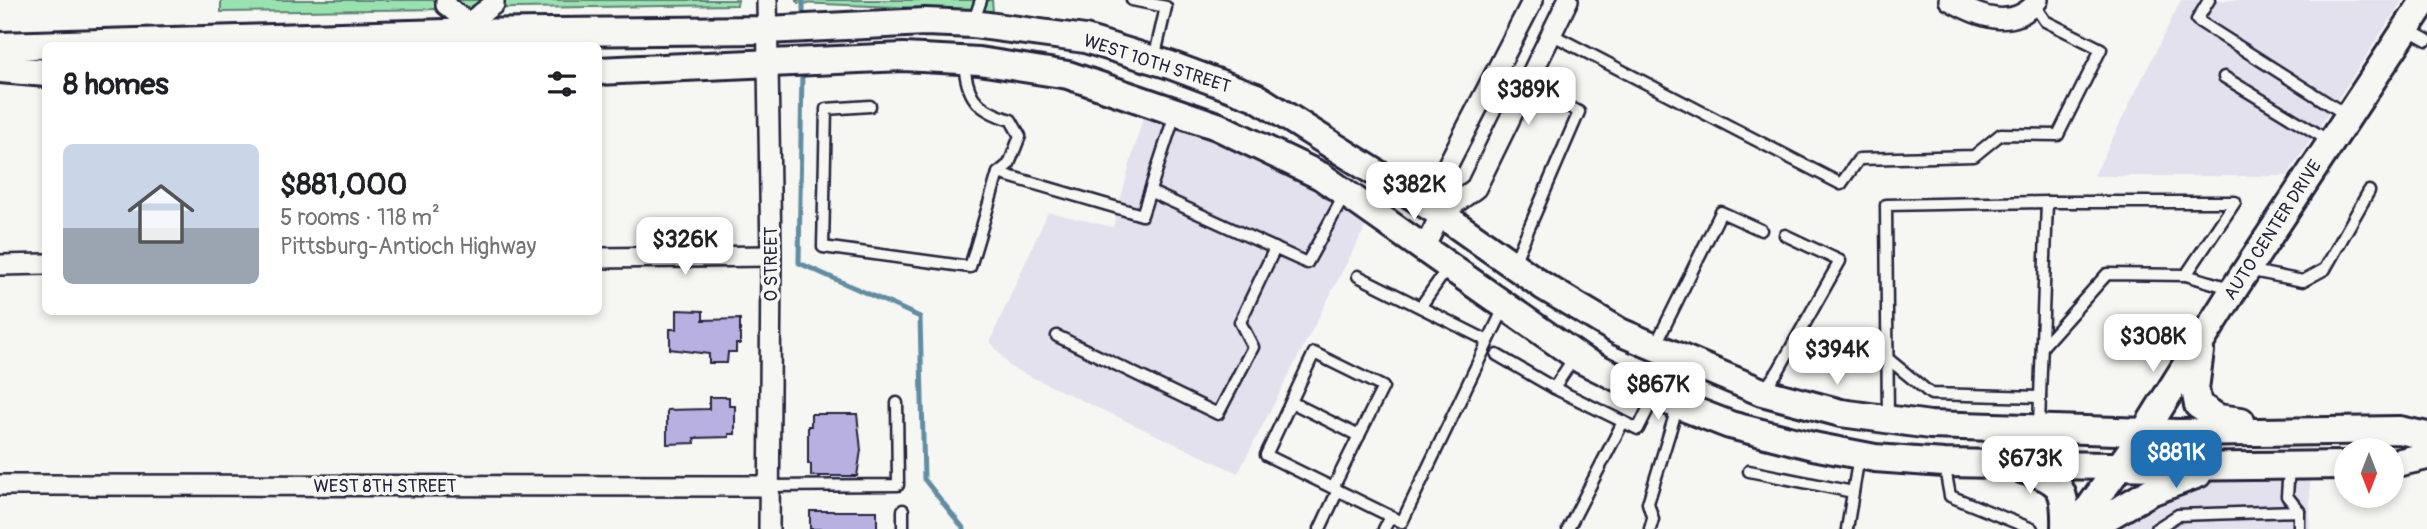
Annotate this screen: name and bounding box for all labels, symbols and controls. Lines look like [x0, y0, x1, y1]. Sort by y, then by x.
street label: WEST 10TH STREET [1081, 29, 1233, 99]
icon: filters [543, 65, 581, 103]
text: 8 homes [63, 66, 169, 103]
pin: $389K [1479, 68, 1577, 127]
text: $389K [1497, 75, 1559, 104]
street label: AUTO CENTER DRIVE [2219, 156, 2327, 304]
pin: $382K [1365, 162, 1463, 222]
text: $881,000 [280, 166, 407, 203]
text: $382K [1382, 170, 1446, 199]
icon: home [119, 172, 203, 256]
text: 5 rooms · 118 m² [280, 203, 440, 232]
pin: $326K [636, 218, 734, 277]
text: $326K [652, 225, 718, 254]
street label: O STREET [760, 227, 783, 301]
text: Pittsburg-Antioch Highway [280, 232, 536, 261]
pin: $308K [2104, 314, 2202, 374]
text: $308K [2120, 322, 2186, 351]
pin: $394K [1788, 328, 1886, 387]
text: $394K [1805, 335, 1869, 364]
pin: $867K [1609, 362, 1707, 422]
text: $867K [1626, 370, 1690, 399]
pin: $881K [2127, 430, 2225, 490]
pin: $673K [1981, 436, 2079, 496]
text: $881K [2147, 438, 2205, 467]
north arrow [2334, 438, 2404, 508]
map controls [2334, 438, 2404, 508]
text: $673K [1998, 444, 2062, 473]
street label: WEST 8TH STREET [313, 475, 457, 498]

